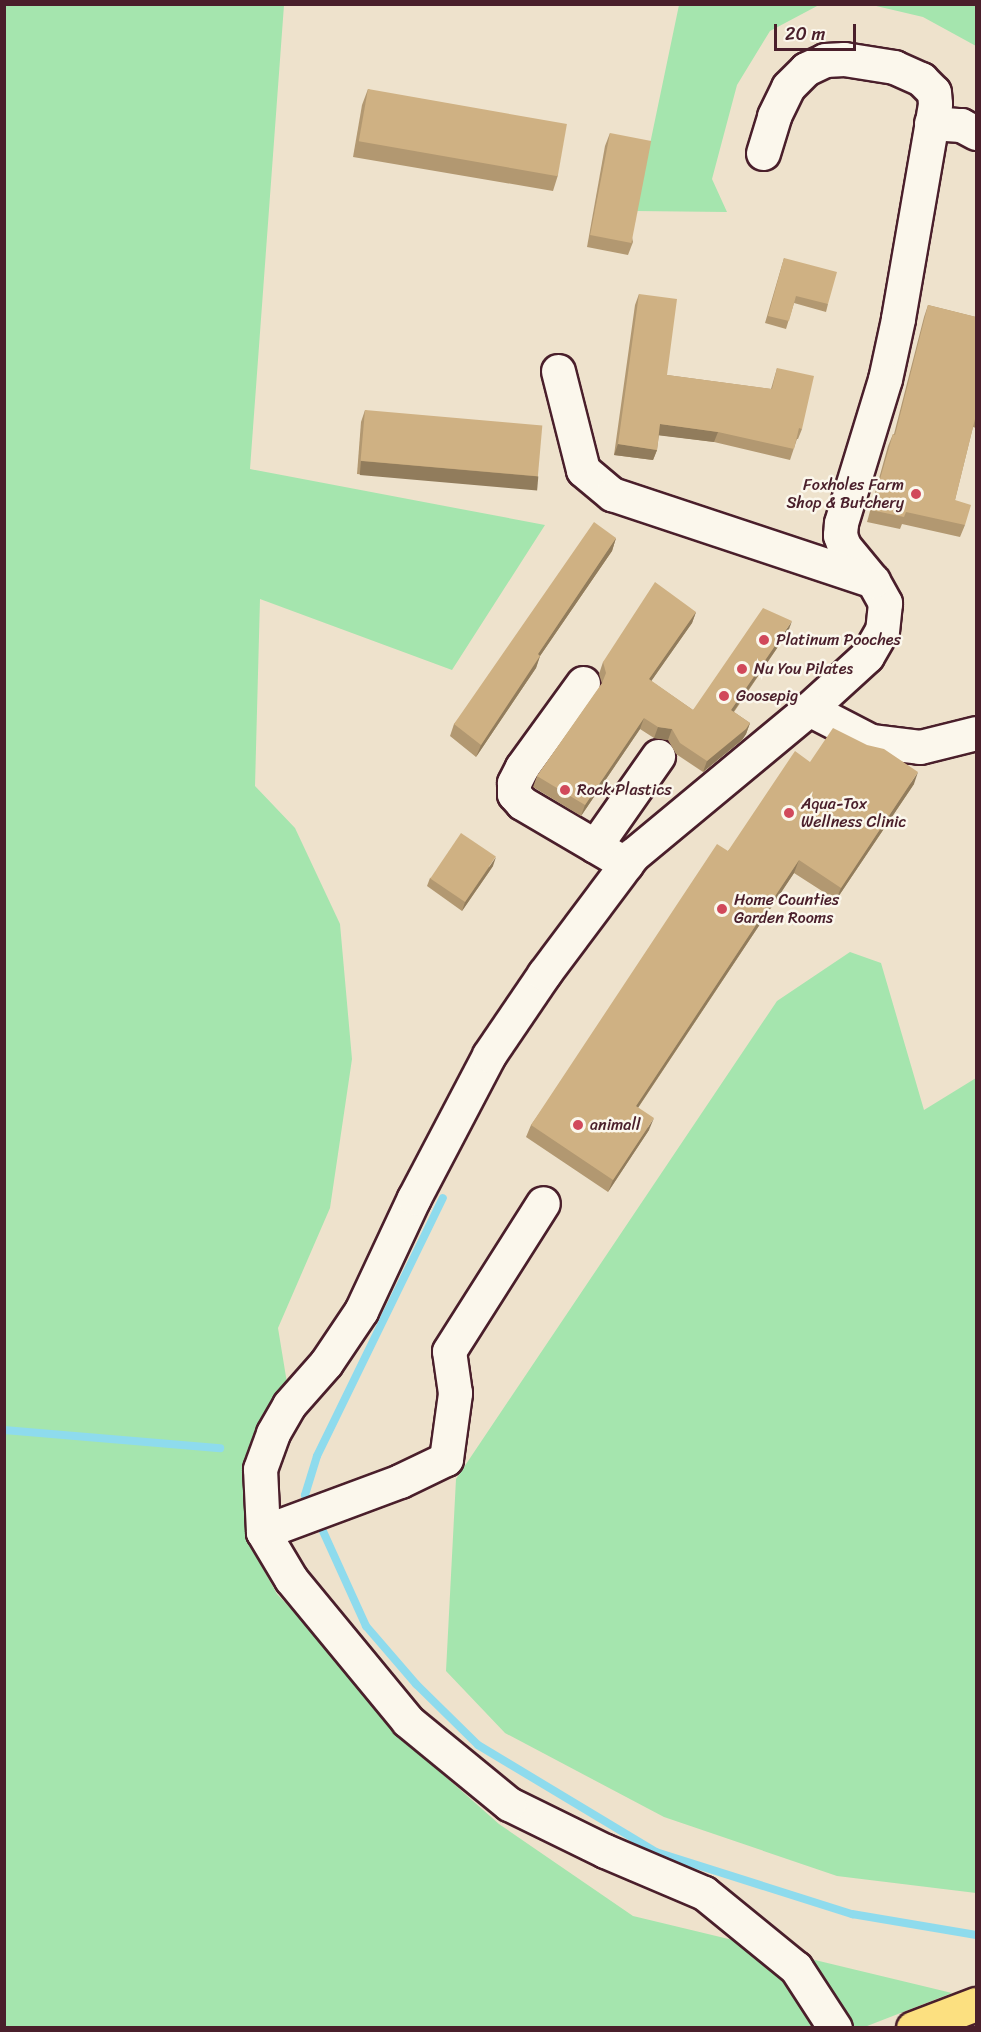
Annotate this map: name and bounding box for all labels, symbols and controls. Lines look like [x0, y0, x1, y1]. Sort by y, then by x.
scale bar [777, 12, 860, 50]
text: 20 m [785, 18, 825, 50]
place label: Foxholes Farm Shop & Butchery [785, 475, 904, 513]
marker: Foxholes Farm Shop & Butchery [909, 487, 923, 501]
place label: Platinum Pooches [776, 630, 900, 650]
marker: Platinum Pooches [757, 633, 771, 647]
place label: Nu You Pilates [754, 659, 854, 679]
marker: Nu You Pilates [735, 662, 749, 676]
place label: Goosepig [736, 686, 798, 706]
marker: Goosepig [717, 689, 731, 703]
place label: Rock Plastics [577, 780, 671, 800]
marker: Rock Plastics [558, 783, 572, 797]
place label: Aqua-Tox Wellness Clinic [801, 794, 906, 832]
marker: Aqua-Tox Wellness Clinic [782, 806, 796, 820]
place label: Home Counties Garden Rooms [734, 890, 840, 928]
marker: Home Counties Garden Rooms [715, 902, 729, 916]
place label: animall [590, 1115, 641, 1135]
marker: animall [571, 1118, 585, 1132]

